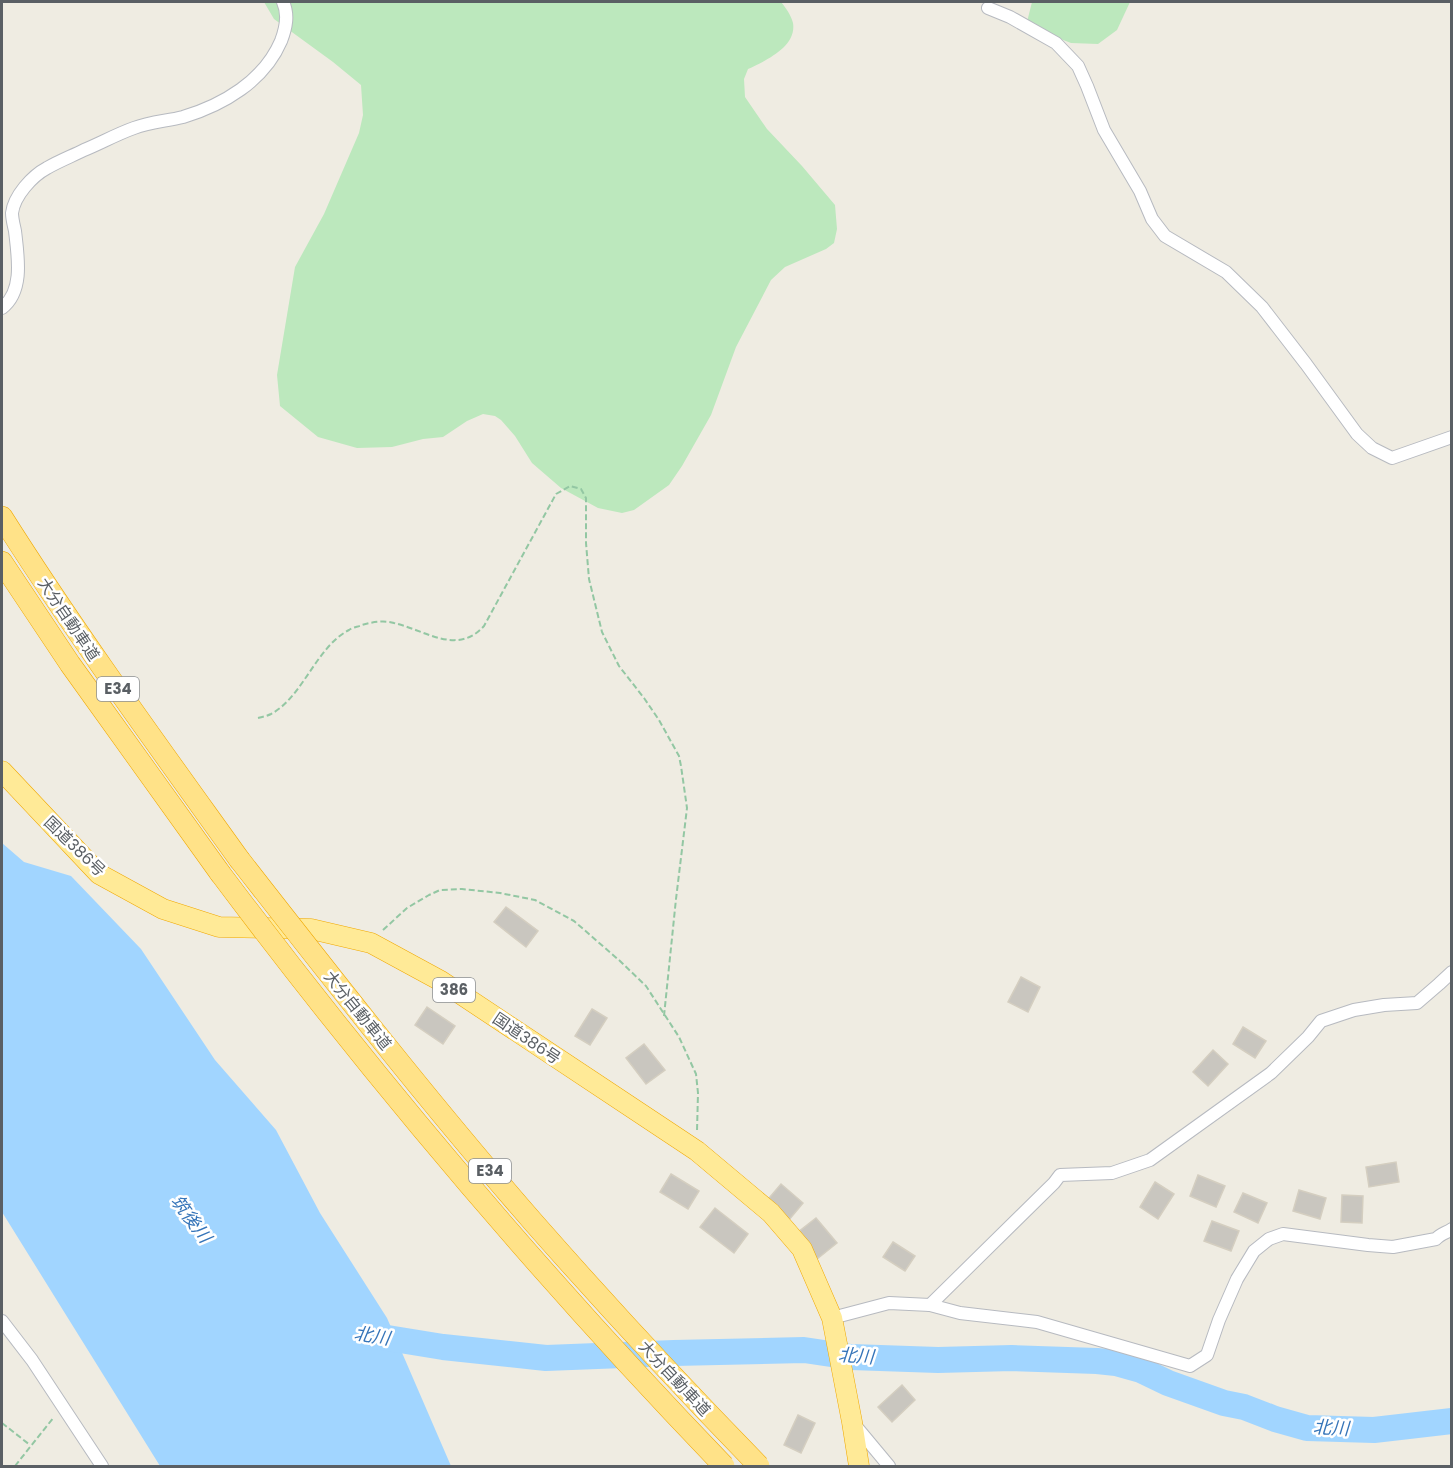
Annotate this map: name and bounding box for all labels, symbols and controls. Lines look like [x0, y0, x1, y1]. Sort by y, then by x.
street label: 大分自動車道 [32, 573, 105, 666]
road number: E34 [97, 677, 139, 701]
street label: 国道386号 [39, 811, 111, 882]
street label: 大分自動車道 [318, 966, 397, 1055]
road number: 386 [433, 978, 475, 1002]
street label: 国道386号 [488, 1007, 565, 1070]
road number: E34 [469, 1159, 511, 1183]
water label: 筑後川 [165, 1190, 219, 1249]
water label: 北川 [352, 1320, 394, 1351]
street label: 大分自動車道 [633, 1335, 716, 1421]
water label: 北川 [837, 1342, 877, 1369]
water label: 北川 [1312, 1414, 1352, 1441]

